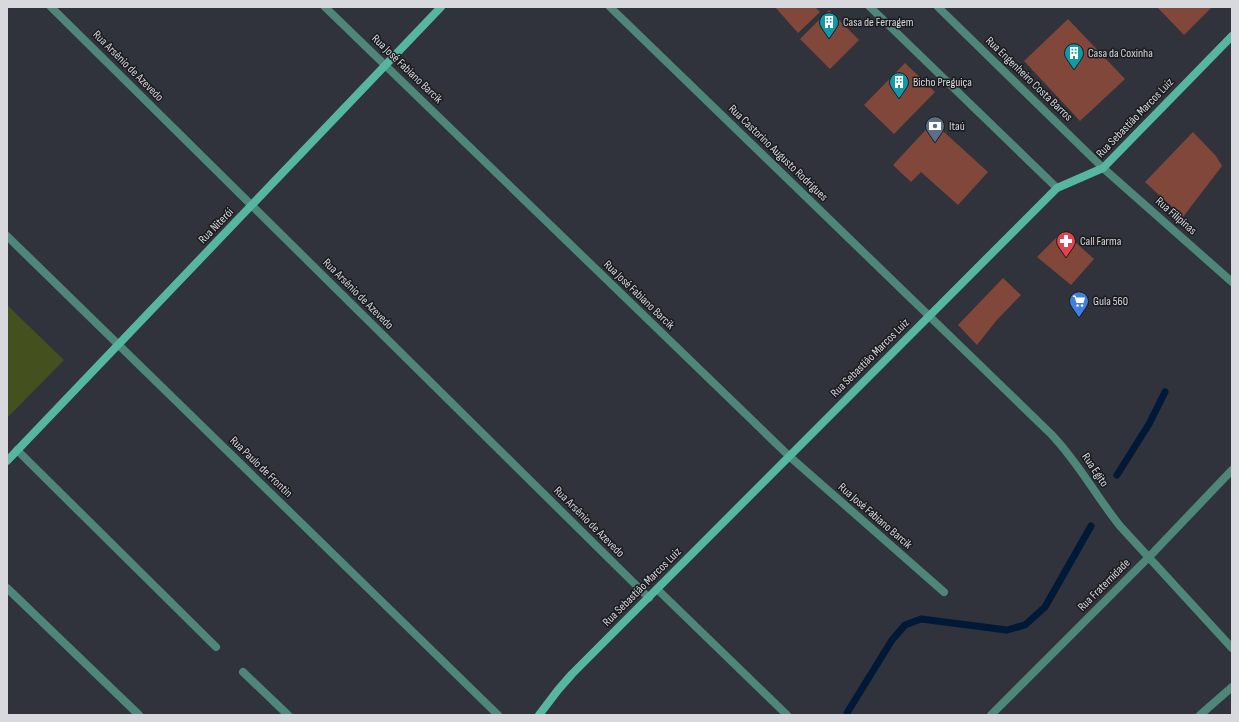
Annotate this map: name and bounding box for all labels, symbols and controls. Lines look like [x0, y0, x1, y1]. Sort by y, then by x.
building icon: Casa de Ferragem [818, 11, 840, 39]
place label: Casa de Ferragem [843, 15, 914, 30]
street label: Rua Arsênio de Azevedo [89, 27, 167, 105]
street label: Rua José Fabiano Barcik [368, 31, 446, 107]
street label: Rua Engenheiro Costa Barros [982, 34, 1076, 124]
building icon: Casa da Coxinha [1063, 42, 1085, 70]
place label: Casa da Coxinha [1088, 46, 1153, 61]
building icon: Bicho Preguiça [888, 71, 910, 99]
street label: Rua Sebastião Marcos Luiz [1093, 74, 1177, 161]
place label: Bicho Preguiça [913, 75, 972, 90]
street label: Rua Castorino Augusto Rodrigues [725, 102, 831, 204]
bank icon: Itaú [924, 115, 946, 143]
place label: Itaú [949, 119, 965, 134]
street label: Rua Filipinas [1152, 194, 1200, 238]
street label: Rua Niterói [195, 205, 237, 247]
pharmacy icon: Call Farma [1055, 230, 1077, 258]
place label: Call Farma [1080, 234, 1122, 249]
street label: Rua Arsênio de Azevedo [319, 255, 397, 333]
street label: Rua José Fabiano Barcik [600, 257, 678, 333]
supermarket icon: Gula 560 [1068, 290, 1090, 318]
place label: Gula 560 [1093, 294, 1128, 309]
street label: Rua Sebastião Marcos Luiz [827, 315, 913, 401]
street label: Rua Paulo de Frontin [226, 433, 296, 501]
street label: Rua Egito [1078, 450, 1112, 490]
street label: Rua José Fabiano Barcik [835, 480, 915, 553]
street label: Rua Arsênio de Azevedo [550, 483, 628, 561]
street label: Rua Sebastião Marcos Luiz [599, 544, 685, 630]
street label: Rua Fraternidade [1075, 555, 1134, 614]

